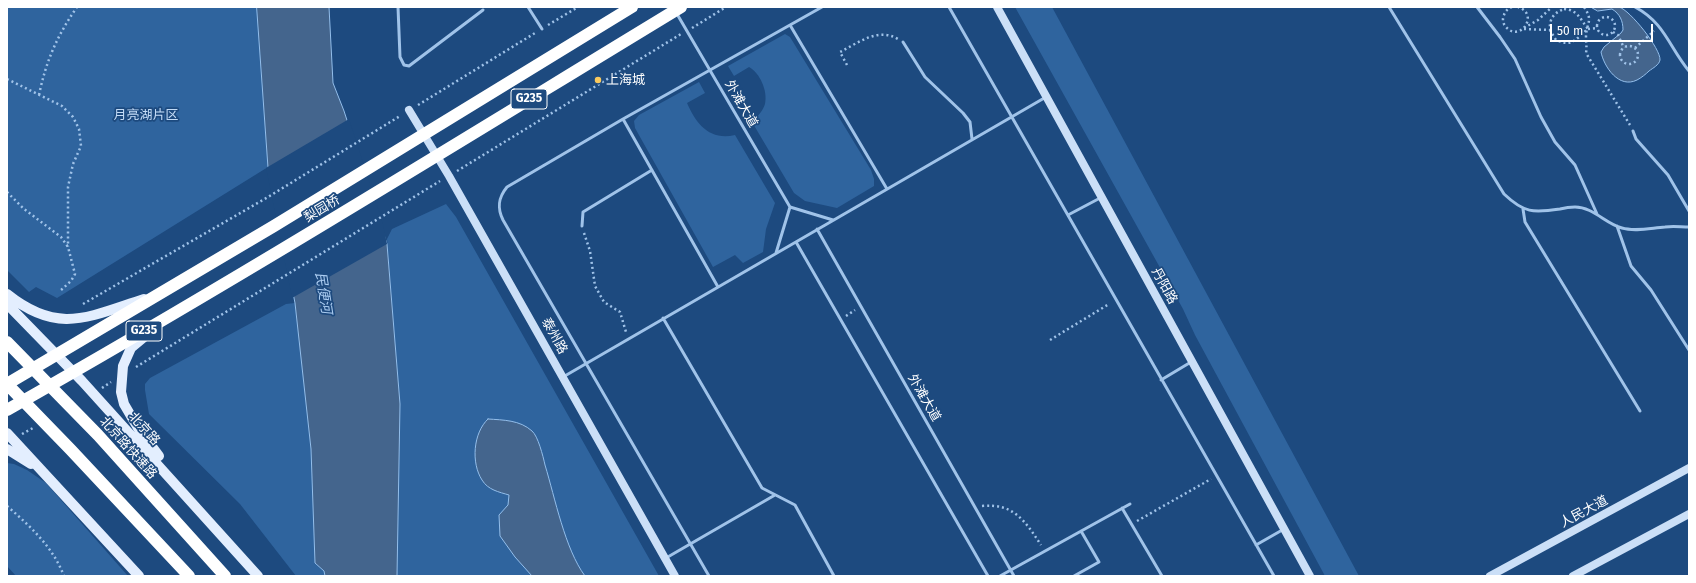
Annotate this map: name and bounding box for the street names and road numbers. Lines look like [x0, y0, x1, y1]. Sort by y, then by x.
street label: 外滩大道 [721, 78, 761, 130]
road number: G235 [511, 89, 547, 109]
street label: 梨园桥 [301, 192, 343, 226]
street label: 丹阳路 [1148, 265, 1180, 307]
street label: 泰州路 [538, 315, 570, 357]
road number: G235 [126, 321, 162, 341]
street label: 外滩大道 [904, 372, 944, 424]
street label: 北京路 [125, 409, 163, 449]
street label: 北京路快速路 [96, 414, 160, 482]
street label: 人民大道 [1557, 493, 1611, 531]

